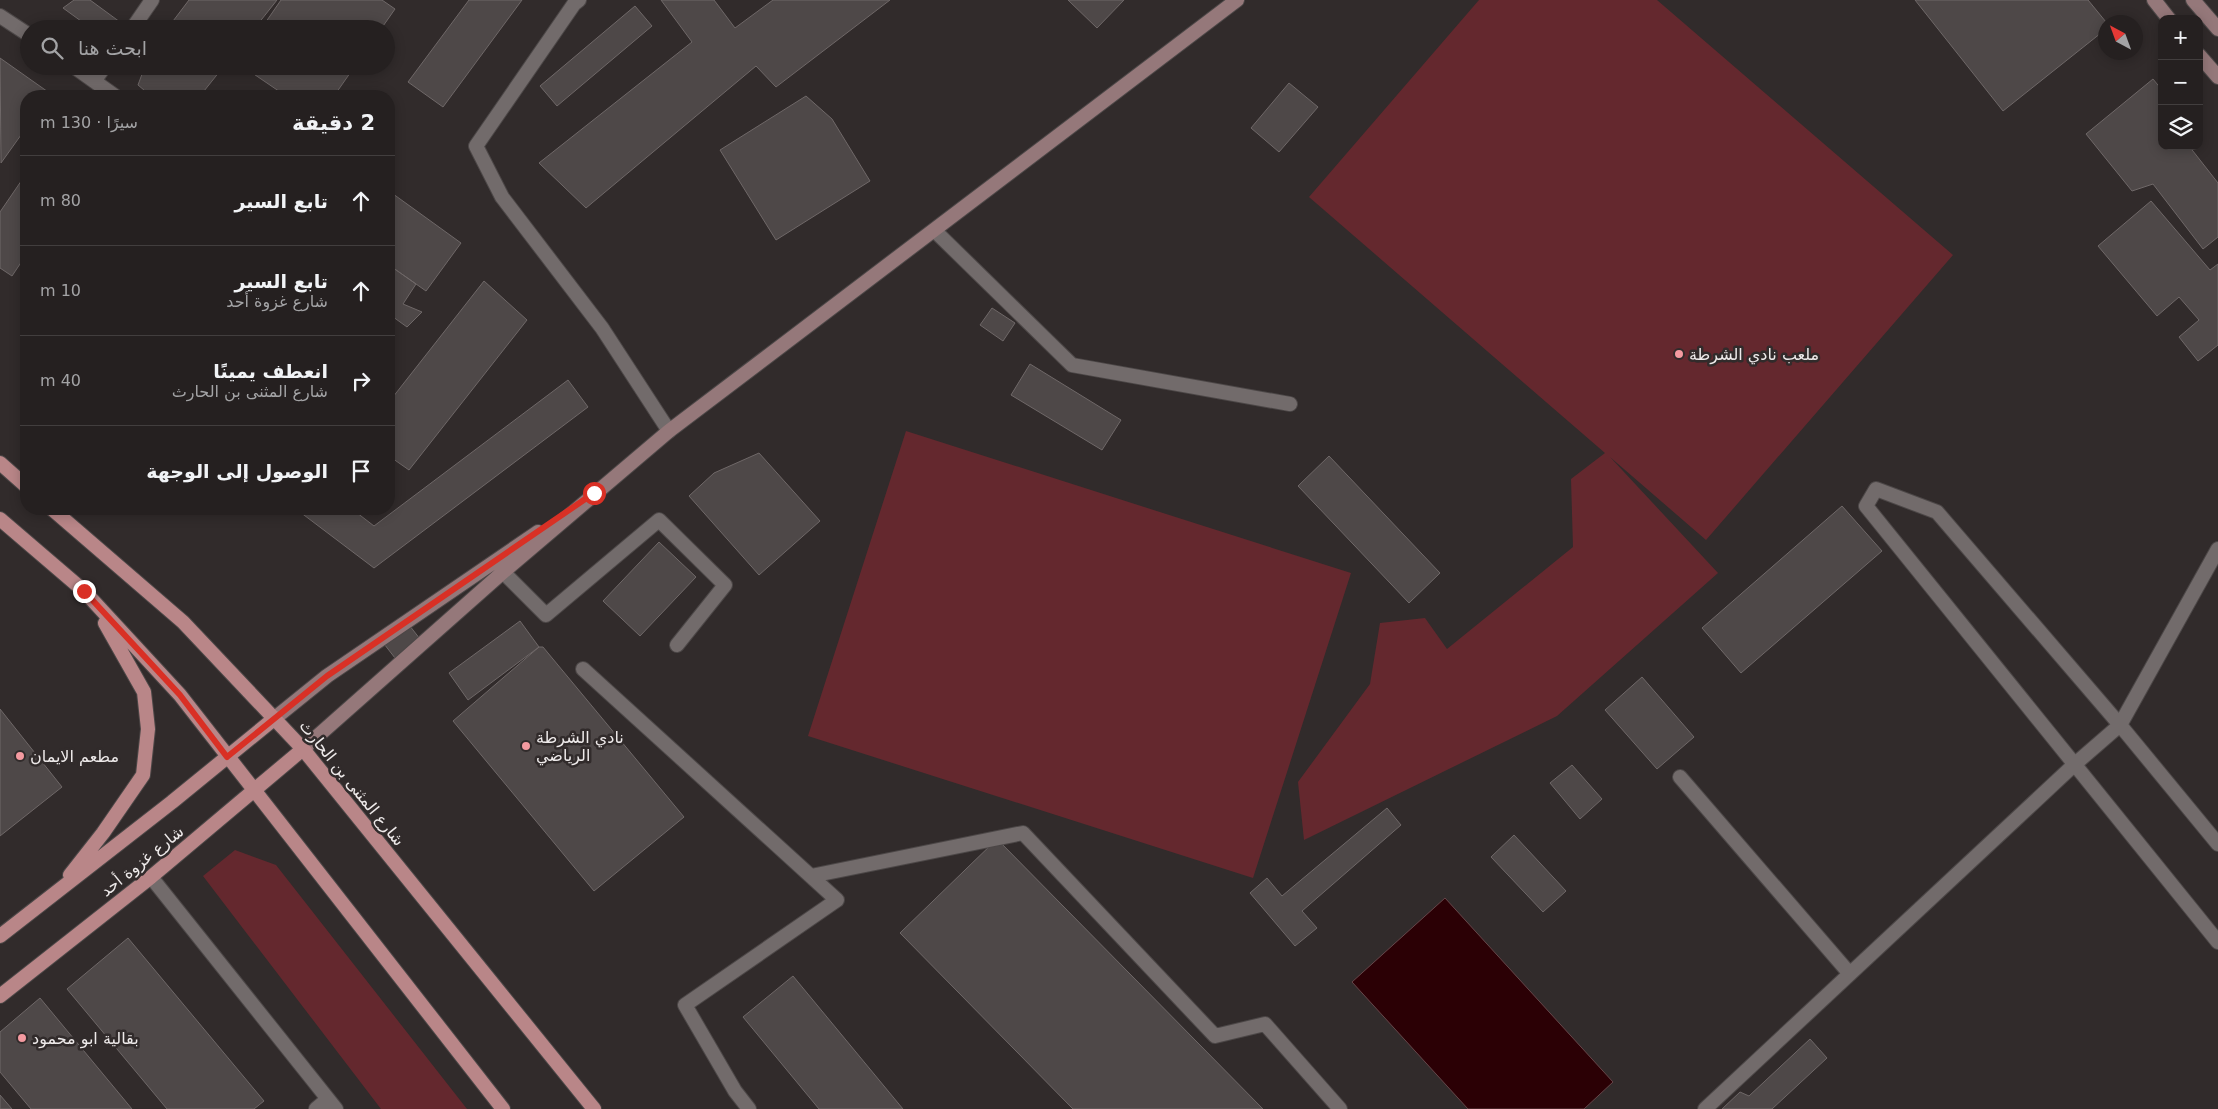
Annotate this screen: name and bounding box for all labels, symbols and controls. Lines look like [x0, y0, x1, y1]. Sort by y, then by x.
north arrow [2098, 15, 2143, 60]
map controls [2158, 15, 2203, 150]
button: + [2158, 15, 2203, 60]
search box [20, 20, 395, 75]
icon: search [38, 34, 66, 62]
text: ابحث هنا [78, 37, 147, 59]
button: − [2158, 60, 2203, 105]
button: layers [2158, 105, 2203, 150]
text: 2 دقيقة [292, 111, 375, 135]
text: سيرًا · 130 m [40, 113, 138, 132]
icon: ahead [347, 187, 375, 215]
text: تابع السير [234, 190, 328, 212]
text: 80 m [40, 191, 81, 210]
text: تابع السير [234, 270, 328, 292]
icon: ahead [347, 277, 375, 305]
text: 10 m [40, 281, 81, 300]
text: شارع غزوة أحد [226, 292, 328, 311]
place label: ملعب نادي الشرطة [1689, 345, 1819, 365]
marker: ملعب نادي الشرطة [1673, 348, 1685, 360]
text: انعطف يمينًا [213, 360, 328, 382]
icon: right [347, 367, 375, 395]
text: 40 m [40, 371, 81, 390]
text: شارع المثنى بن الحارث [172, 382, 328, 401]
icon: arrive [347, 457, 375, 485]
text: الوصول إلى الوجهة [146, 460, 328, 482]
route start [583, 482, 606, 505]
route end [73, 580, 96, 603]
street label: شارع المثنى بن الحارث [295, 716, 409, 850]
place label: نادي الشرطة الرياضي [536, 728, 624, 766]
marker: نادي الشرطة الرياضي [520, 740, 532, 752]
place label: مطعم الايمان [30, 747, 119, 766]
marker: مطعم الايمان [14, 750, 26, 762]
street label: شارع غزوة أحد [96, 821, 188, 901]
place label: بقالية ابو محمود [32, 1029, 139, 1049]
marker: بقالية ابو محمود [16, 1032, 28, 1044]

